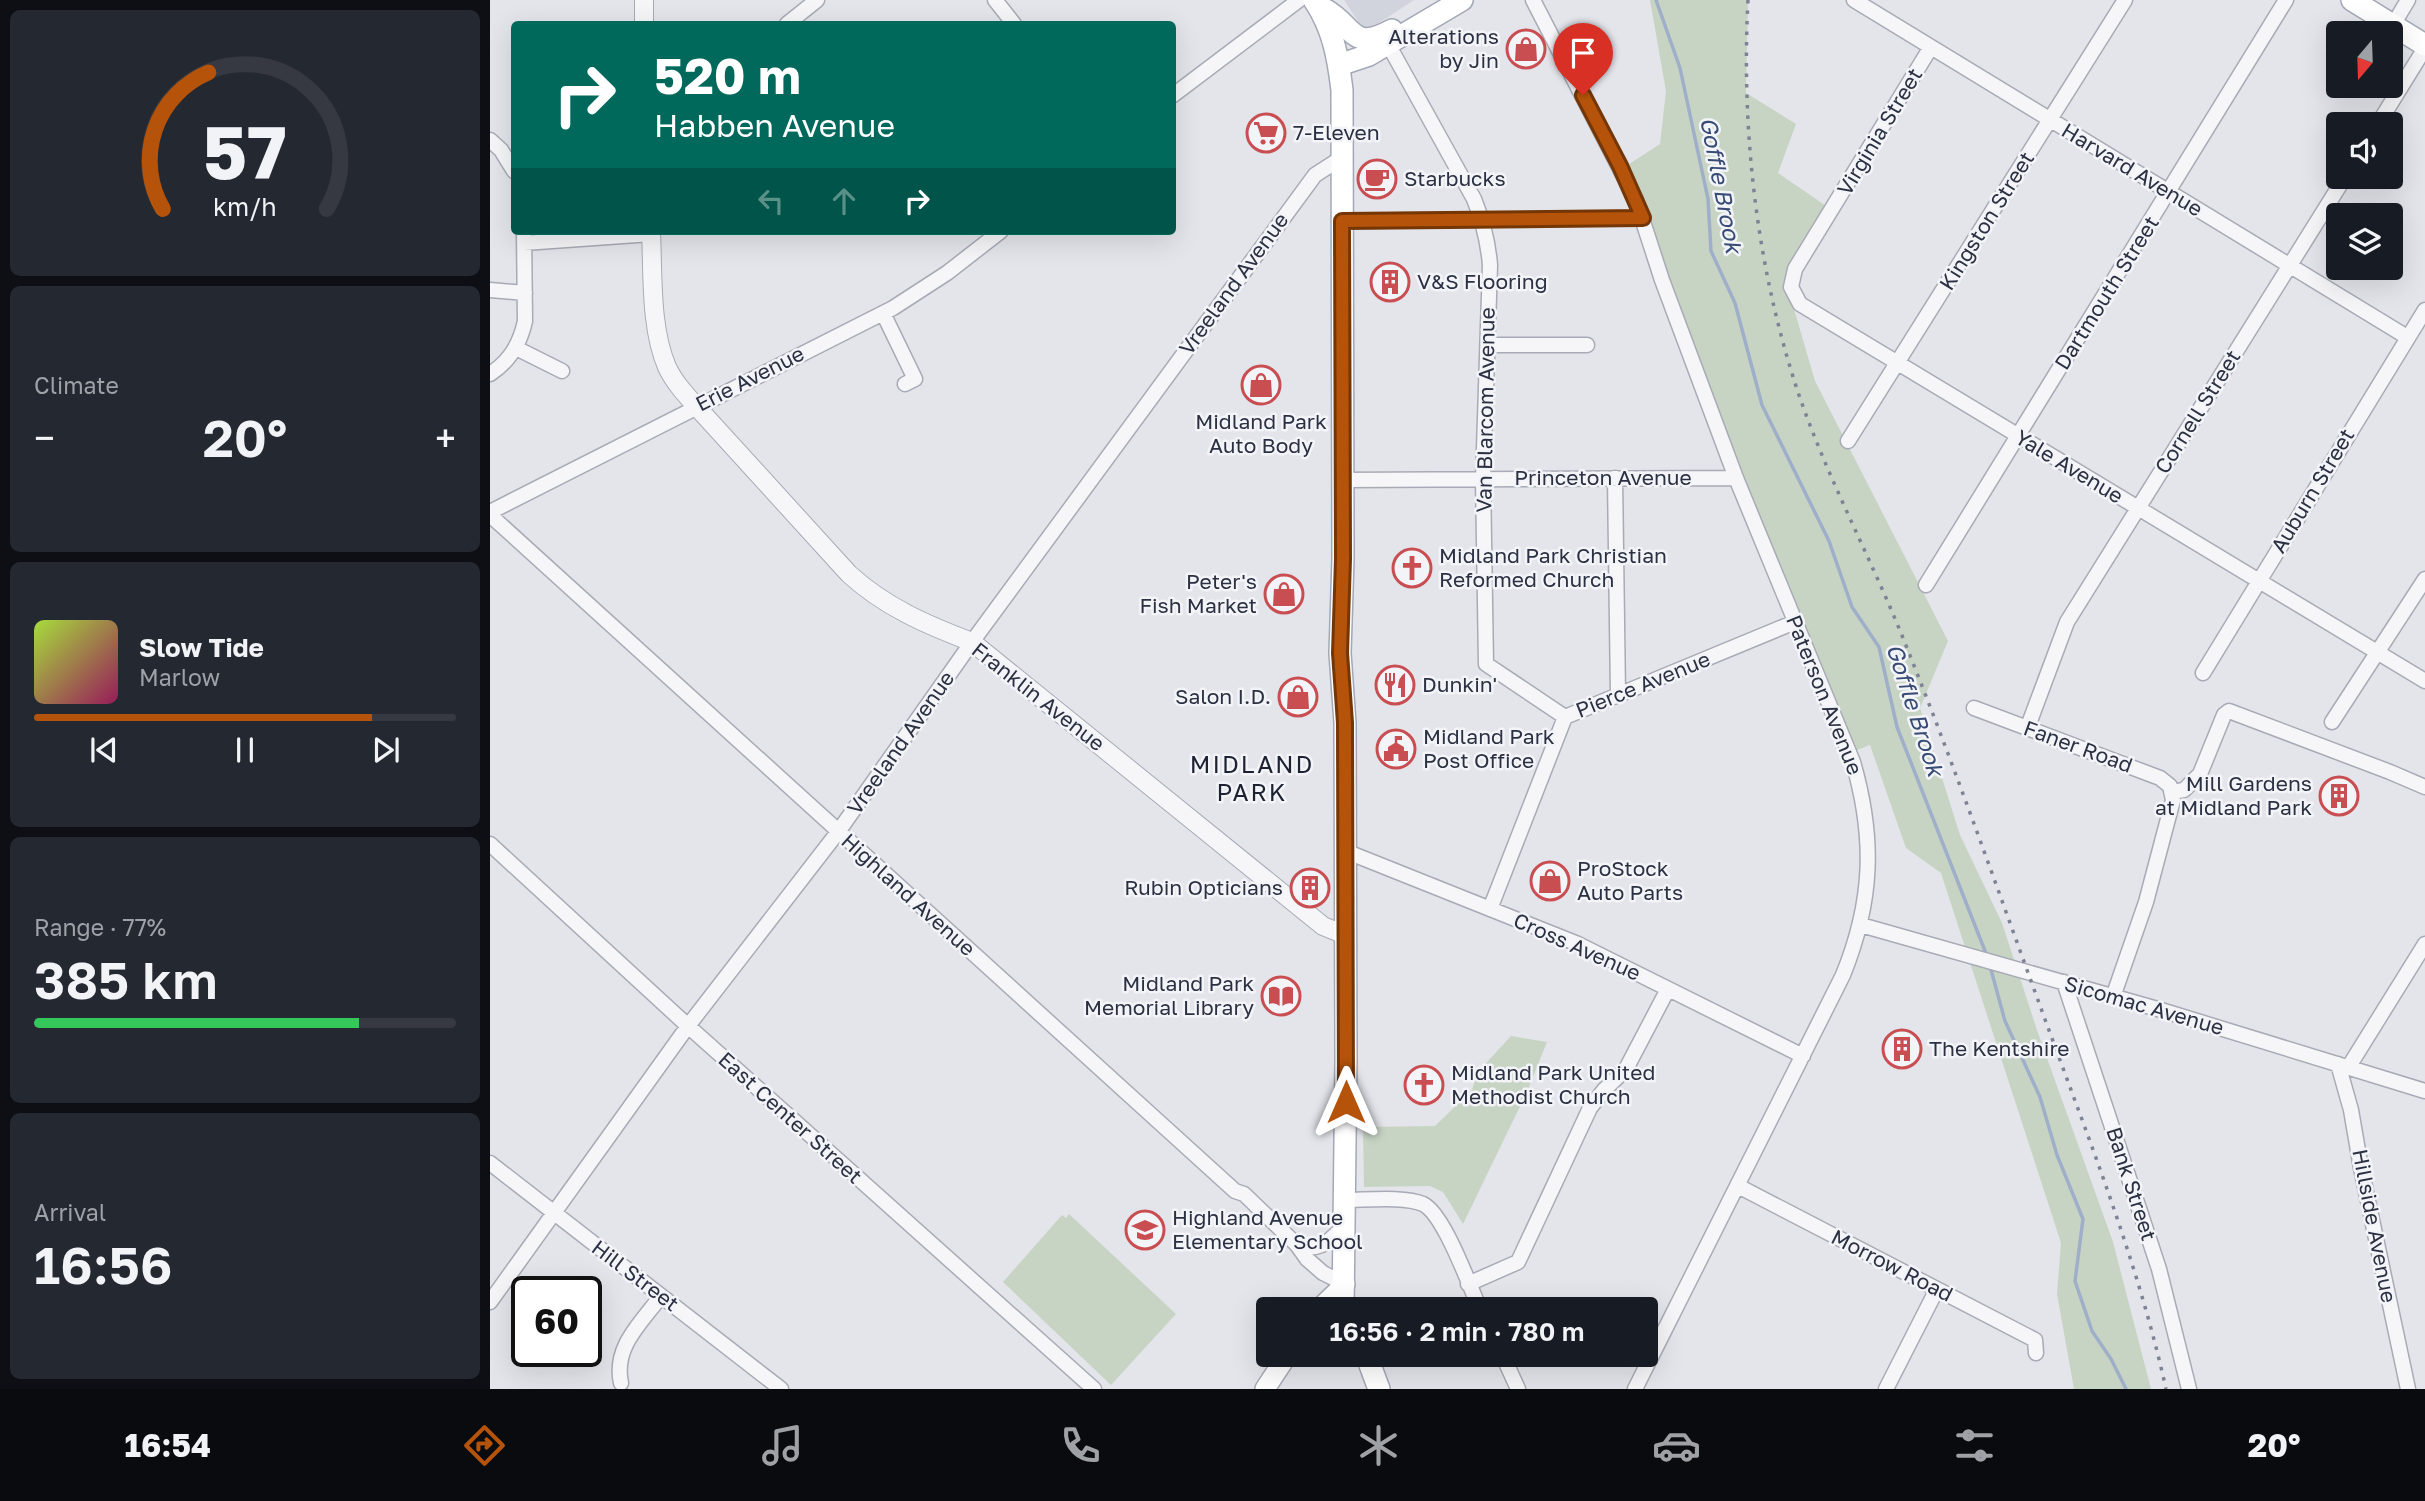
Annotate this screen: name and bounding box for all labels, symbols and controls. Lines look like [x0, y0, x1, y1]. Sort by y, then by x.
north arrow [2326, 21, 2403, 98]
map controls [2326, 21, 2403, 280]
place label: Alterations by Jin [1388, 23, 1499, 73]
pin [1553, 23, 1613, 95]
shop icon: Alterations by Jin [1505, 28, 1547, 70]
icon: arrive [1564, 34, 1602, 72]
text: 520 m [654, 46, 801, 105]
icon: right [539, 49, 630, 140]
street label: Virginia Street [1831, 63, 1927, 200]
text: Habben Avenue [654, 106, 895, 144]
text: 57 [203, 108, 287, 195]
supermarket icon: 7-Eleven [1245, 112, 1287, 154]
button: sound [2326, 112, 2403, 189]
water label: Goffle Brook [1695, 115, 1749, 257]
street label: Harvard Avenue [2057, 117, 2208, 221]
place label: 7-Eleven [1293, 119, 1380, 145]
street label: Kingston Street [1933, 146, 2039, 295]
cafe icon: Starbucks [1356, 158, 1398, 200]
place label: Starbucks [1404, 165, 1506, 191]
icon: left [752, 182, 790, 220]
icon: ahead [825, 182, 863, 220]
icon: right [898, 182, 936, 220]
text: km/h [213, 191, 277, 222]
button: layers [2326, 203, 2403, 280]
street label: Vreeland Avenue [1173, 207, 1293, 360]
street label: Dartmouth Street [2048, 211, 2164, 374]
building icon: V&S Flooring [1369, 261, 1411, 303]
place label: V&S Flooring [1417, 268, 1548, 294]
street label: Van Blarcom Avenue [1470, 307, 1500, 513]
street label: Erie Avenue [691, 340, 808, 417]
street label: Cornell Street [2149, 345, 2246, 478]
shop icon: Midland Park Auto Body [1240, 364, 1282, 406]
text: Climate [34, 371, 119, 399]
text: 20° [203, 406, 287, 468]
place label: Midland Park Auto Body [1195, 408, 1327, 458]
text: − [34, 415, 55, 460]
text: + [435, 415, 456, 460]
street label: Yale Avenue [2011, 424, 2128, 509]
street label: Auburn Street [2265, 424, 2359, 557]
street label: Princeton Avenue [1514, 464, 1692, 490]
place label: Midland Park Christian Reformed Church [1439, 542, 1667, 592]
church icon: Midland Park Christian Reformed Church [1391, 547, 1433, 589]
place label: Peter's Fish Market [1139, 568, 1257, 618]
shop icon: Peter's Fish Market [1263, 573, 1305, 615]
street label: Paterson Avenue [1781, 611, 1869, 778]
text: Slow Tide [139, 632, 264, 663]
street label: Franklin Avenue [967, 636, 1110, 756]
water label: Goffle Brook [1881, 640, 1951, 781]
street label: Pierce Avenue [1572, 645, 1714, 723]
text: Marlow [139, 663, 220, 691]
restaurant icon: Dunkin' [1374, 664, 1416, 706]
street label: Vreeland Avenue [841, 666, 959, 819]
place label: Dunkin' [1422, 671, 1497, 697]
shop icon: Salon I.D. [1277, 676, 1319, 718]
place label: Salon I.D. [1175, 683, 1271, 709]
street label: Faner Road [2020, 714, 2136, 778]
place label: Midland Park Post Office [1423, 723, 1555, 773]
public building icon: Midland Park Post Office [1375, 728, 1417, 770]
icon: previous [85, 731, 123, 769]
icon: pause [226, 731, 264, 769]
icon: next [367, 731, 405, 769]
district label: MIDLAND PARK [1190, 749, 1314, 806]
place label: Mill Gardens at Midland Park [2155, 770, 2312, 820]
building icon: Mill Gardens at Midland Park [2318, 775, 2360, 817]
street label: Highland Avenue [836, 827, 981, 961]
place label: ProStock Auto Parts [1577, 855, 1683, 905]
shop icon: ProStock Auto Parts [1529, 860, 1571, 902]
building icon: Rubin Opticians [1289, 867, 1331, 909]
place label: Rubin Opticians [1124, 874, 1283, 900]
street label: Cross Avenue [1510, 906, 1645, 986]
text: Range · 77% [34, 913, 166, 941]
text: 385 km [34, 948, 218, 1010]
place label: Midland Park Memorial Library [1084, 970, 1254, 1020]
street label: Sicomac Avenue [2062, 970, 2227, 1040]
library icon: Midland Park Memorial Library [1260, 975, 1302, 1017]
building icon: The Kentshire [1881, 1028, 1923, 1070]
place label: The Kentshire [1929, 1035, 2070, 1061]
street label: East Center Street [713, 1046, 868, 1189]
place label: Midland Park United Methodist Church [1451, 1059, 1655, 1109]
church icon: Midland Park United Methodist Church [1403, 1064, 1445, 1106]
position arrow [1309, 1065, 1383, 1139]
street label: Bank Street [2101, 1124, 2163, 1244]
street label: Hillside Avenue [2347, 1147, 2403, 1305]
text: Arrival [34, 1198, 106, 1226]
place label: Highland Avenue Elementary School [1172, 1204, 1363, 1254]
school or university icon: Highland Avenue Elementary School [1124, 1209, 1166, 1251]
street label: Morrow Road [1827, 1223, 1958, 1307]
text: 16:56 [34, 1233, 172, 1295]
street label: Hill Street [587, 1234, 684, 1316]
speed limit sign: 60 [511, 1276, 602, 1367]
text: 16:56 · 2 min · 780 m [1329, 1316, 1585, 1347]
icon: directions [460, 1421, 509, 1470]
icon: music [758, 1421, 807, 1470]
icon: phone [1056, 1421, 1105, 1470]
icon: climate [1354, 1421, 1403, 1470]
icon: car [1652, 1421, 1701, 1470]
icon: filters [1950, 1421, 1999, 1470]
text: 16:54 [124, 1426, 211, 1464]
text: 20° [2248, 1426, 2301, 1464]

